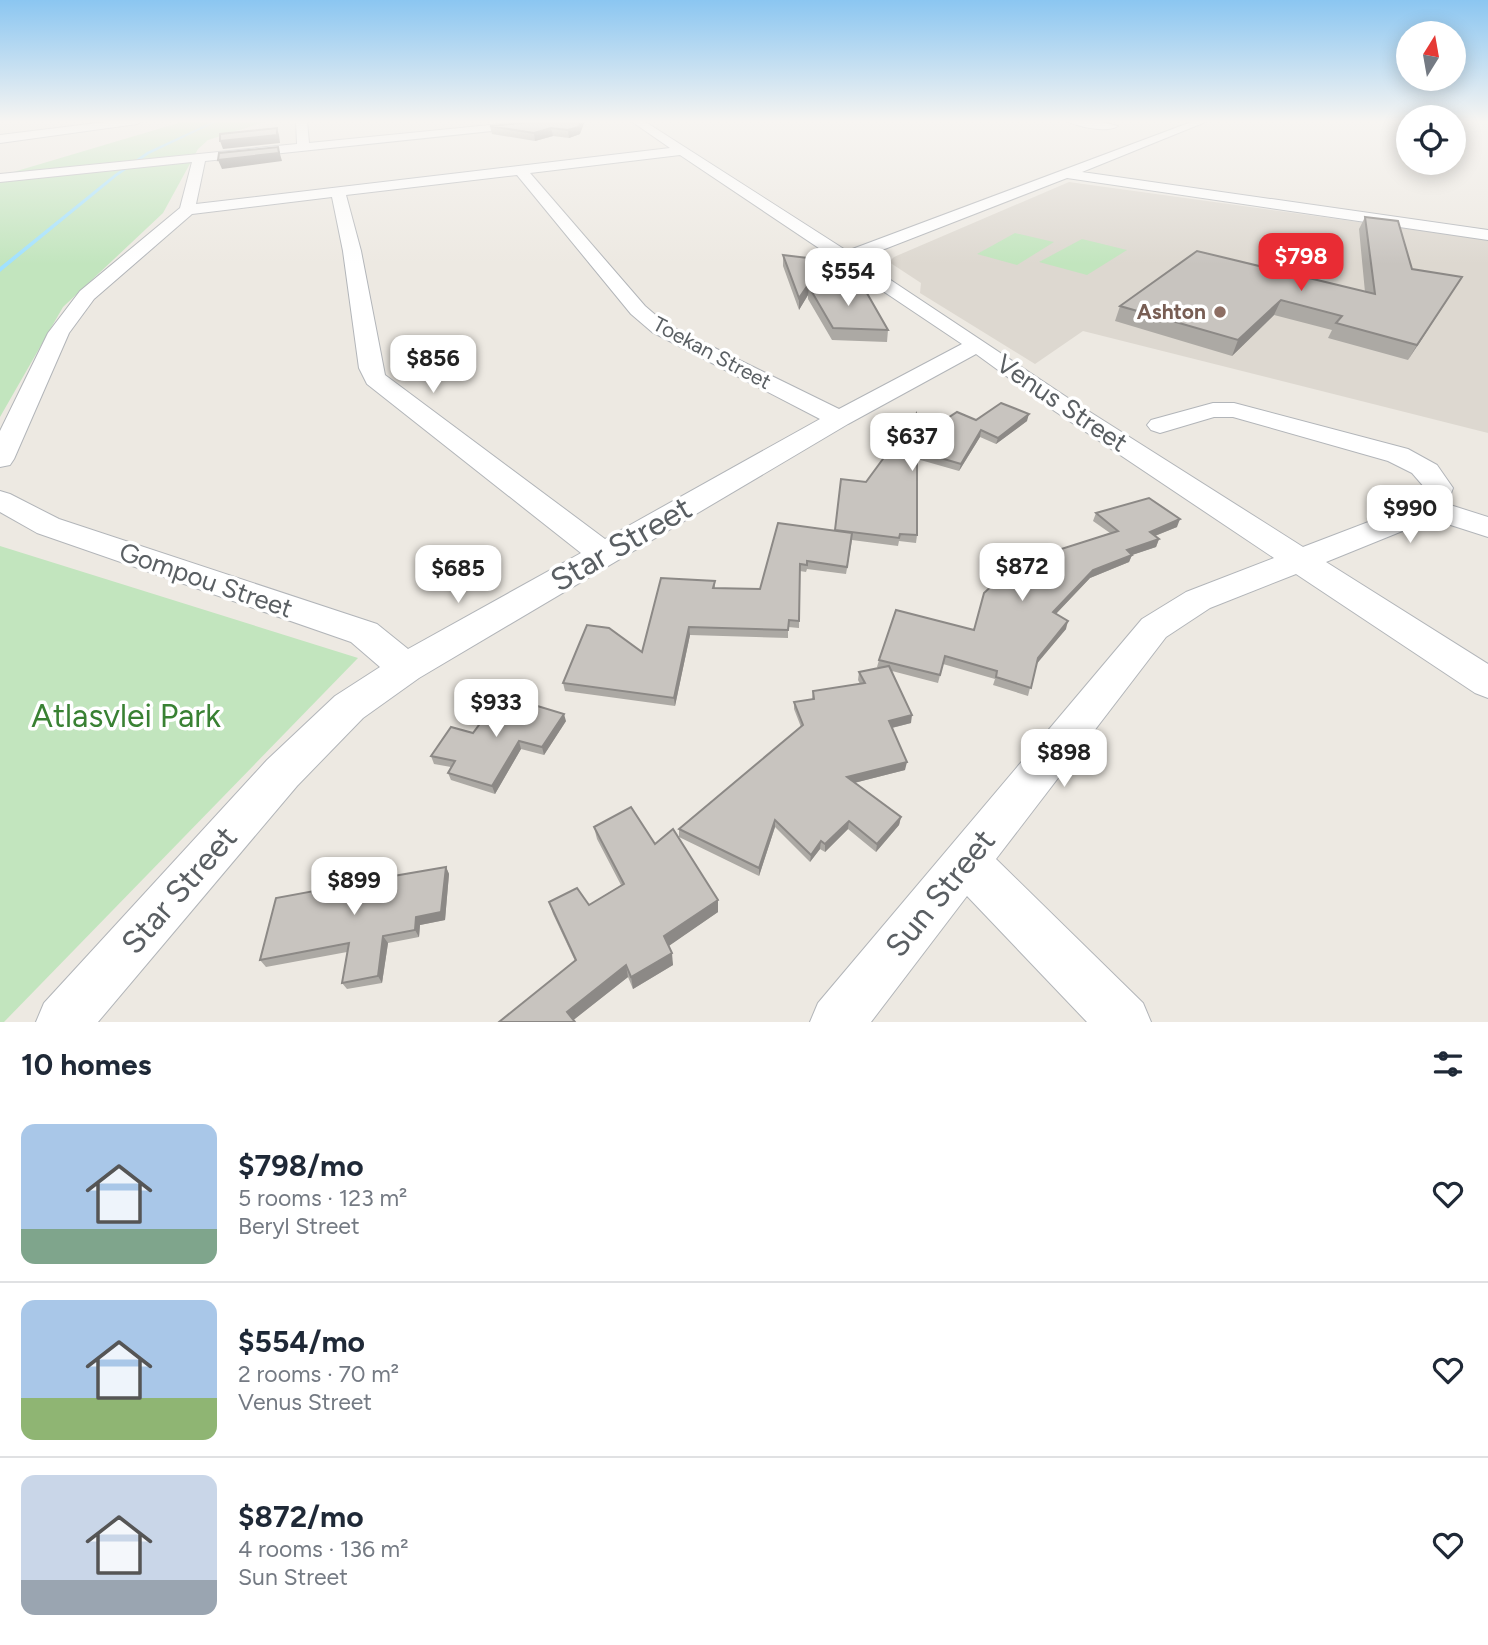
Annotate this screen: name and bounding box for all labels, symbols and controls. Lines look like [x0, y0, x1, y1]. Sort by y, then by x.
north arrow [1396, 21, 1466, 91]
map controls [1396, 21, 1466, 175]
button: locate [1396, 105, 1466, 175]
pin: $798 [1260, 233, 1342, 293]
text: $798 [1275, 242, 1327, 270]
pin: $554 [807, 248, 889, 308]
text: $554 [821, 257, 875, 285]
place label: Ashton [1137, 299, 1206, 324]
marker: Ashton [1212, 304, 1228, 320]
street label: Toekan Street [649, 311, 776, 394]
pin: $856 [392, 336, 474, 395]
text: $856 [406, 344, 460, 372]
street label: Venus Street [990, 347, 1134, 459]
pin: $637 [871, 414, 953, 473]
text: $637 [886, 422, 938, 450]
pin: $990 [1369, 486, 1451, 545]
street label: Star Street [544, 488, 698, 600]
text: $990 [1383, 494, 1437, 522]
street label: Gompou Street [115, 535, 297, 625]
pin: $872 [981, 544, 1063, 603]
pin: $685 [417, 546, 499, 605]
text: $872 [996, 552, 1048, 580]
text: $685 [431, 554, 485, 582]
pin: $933 [455, 680, 537, 739]
text: $933 [470, 688, 522, 716]
park label: Atlasvlei Park [31, 697, 221, 735]
pin: $898 [1023, 730, 1105, 789]
text: $898 [1037, 738, 1091, 766]
street label: Star Street [113, 819, 245, 961]
street label: Sun Street [877, 822, 1003, 964]
pin: $899 [313, 858, 395, 917]
text: $899 [327, 866, 381, 894]
icon: filters [1429, 1045, 1467, 1083]
text: 10 homes [21, 1046, 152, 1083]
text: $798/mo [238, 1147, 364, 1184]
icon: home [77, 1152, 161, 1236]
icon: heart [1429, 1175, 1467, 1213]
text: 5 rooms · 123 m² [238, 1184, 407, 1212]
text: Beryl Street [238, 1212, 360, 1240]
text: $554/mo [238, 1323, 365, 1360]
icon: home [77, 1328, 161, 1412]
icon: heart [1429, 1351, 1467, 1389]
text: 2 rooms · 70 m² [238, 1360, 399, 1388]
text: Venus Street [238, 1388, 372, 1416]
text: $872/mo [238, 1498, 364, 1535]
icon: home [77, 1503, 161, 1587]
icon: heart [1429, 1526, 1467, 1564]
text: 4 rooms · 136 m² [238, 1535, 409, 1563]
text: Sun Street [238, 1563, 348, 1591]

